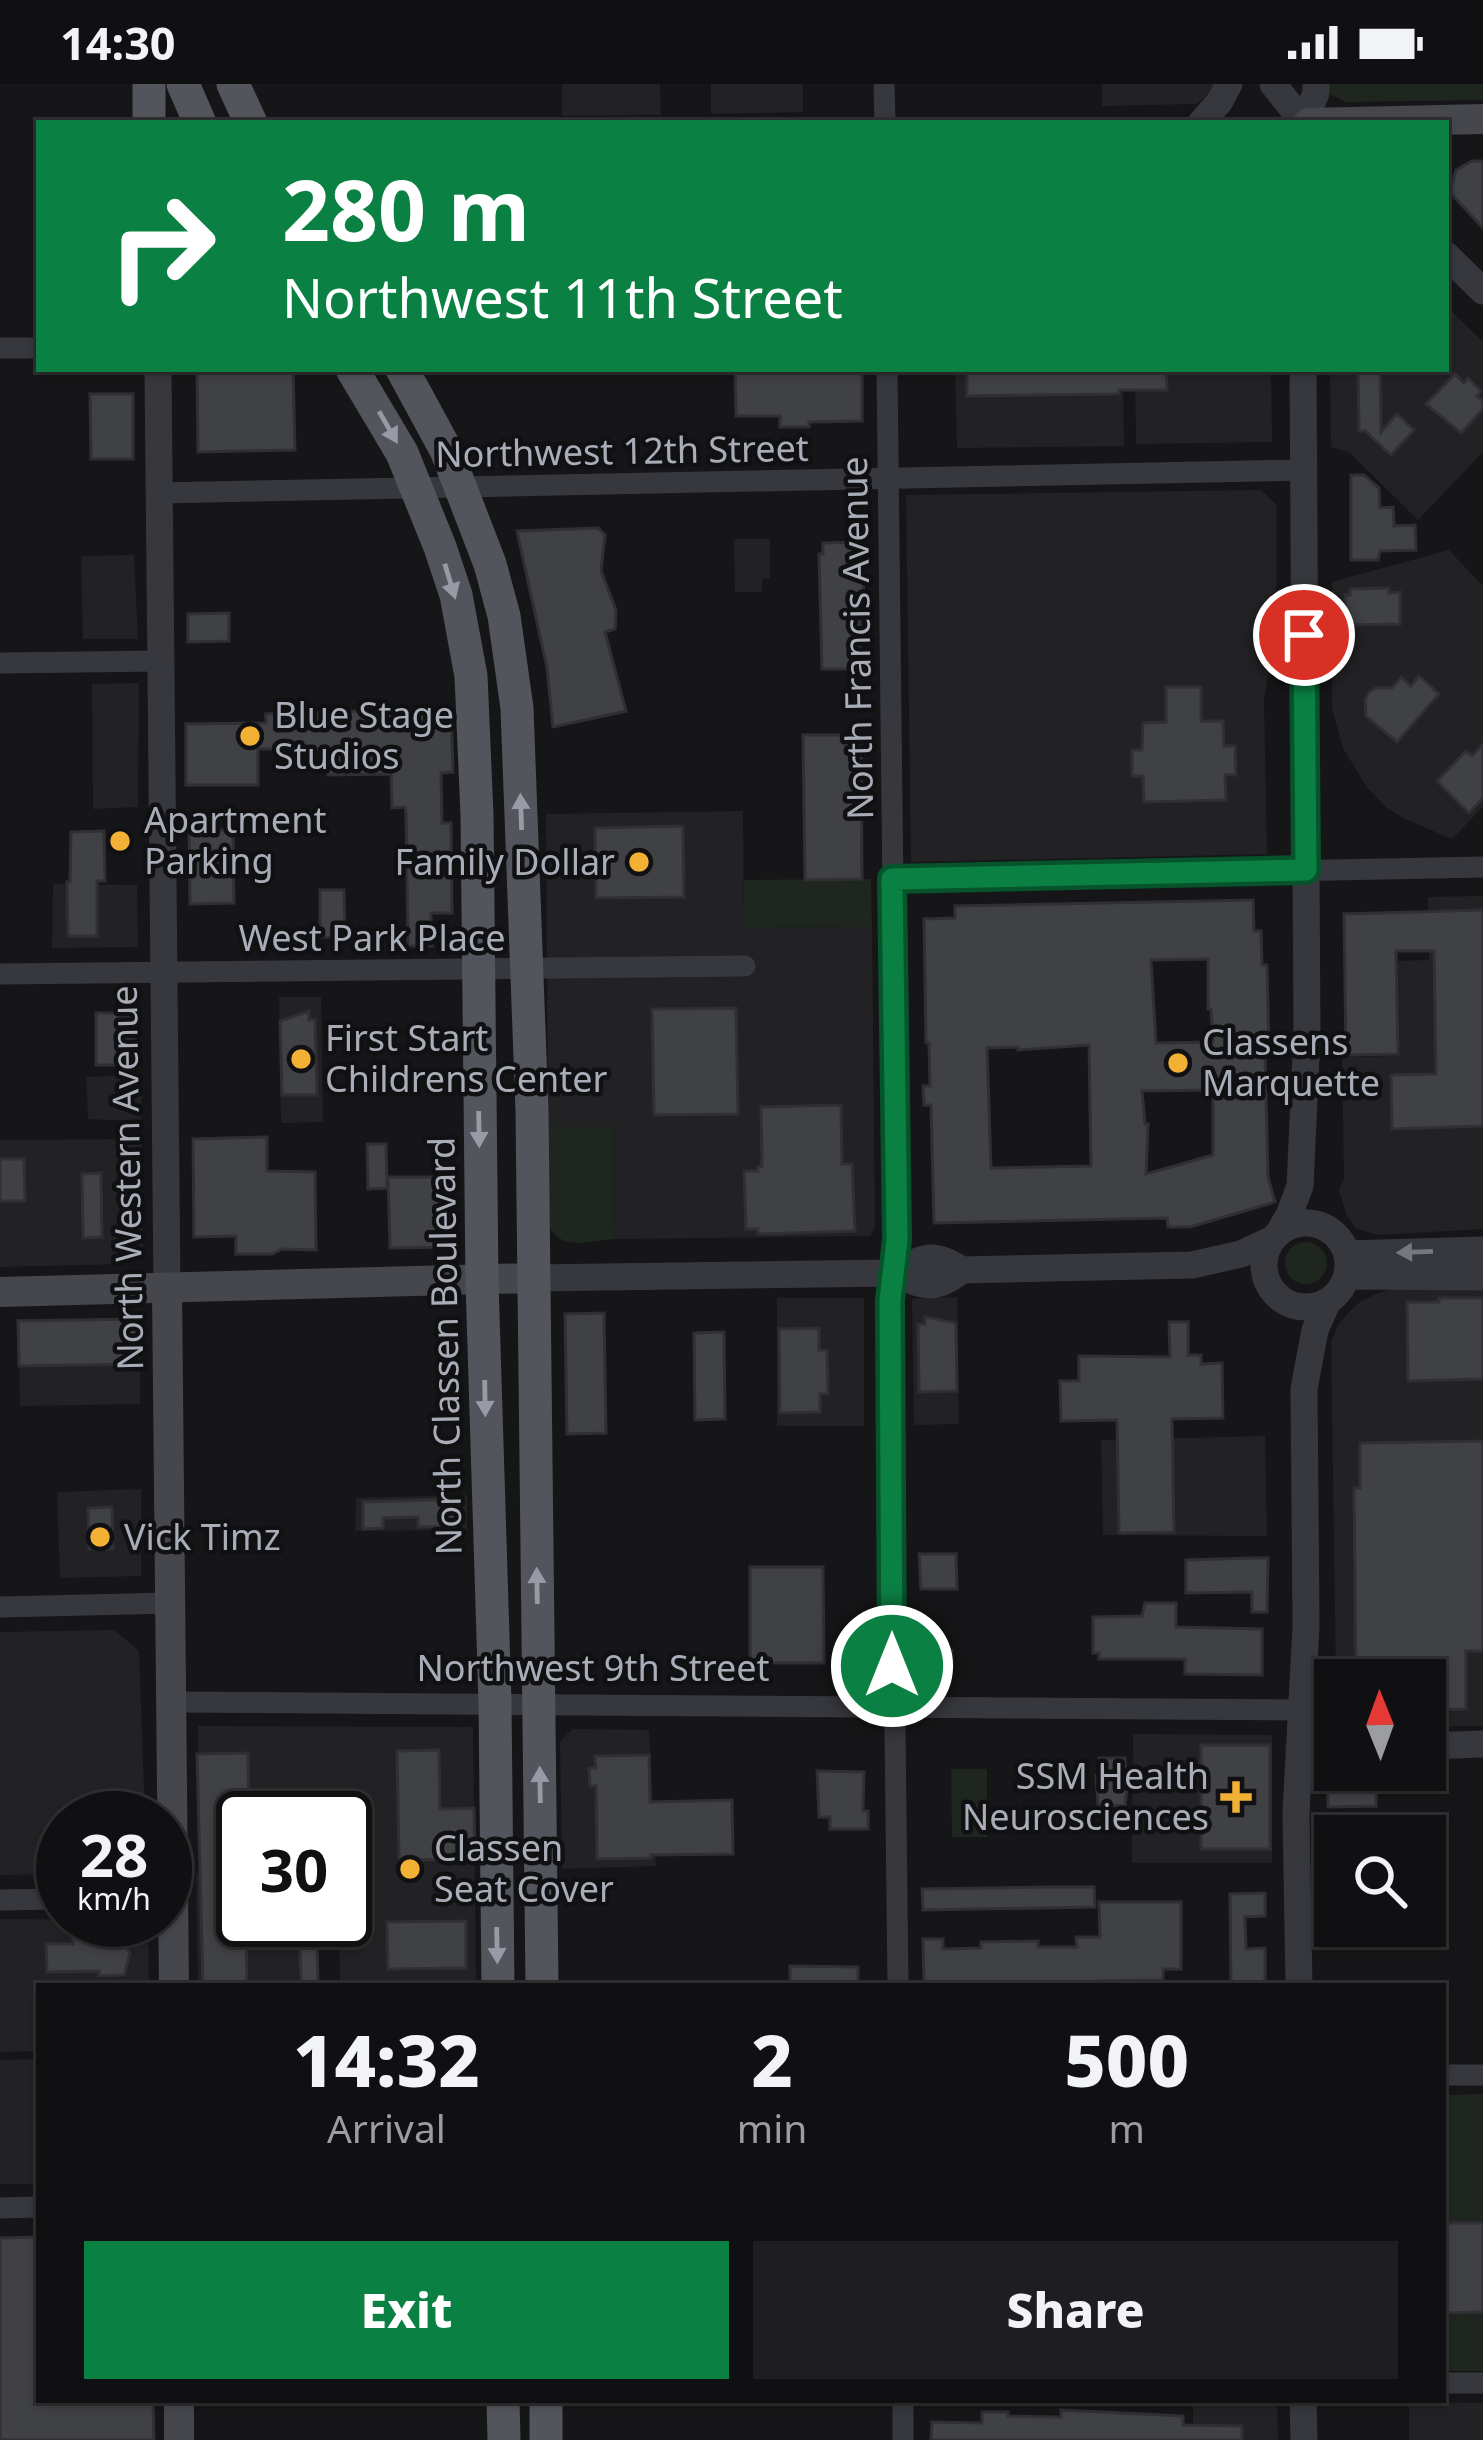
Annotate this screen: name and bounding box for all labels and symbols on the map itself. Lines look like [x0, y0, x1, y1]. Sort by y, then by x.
one-way arrow [376, 410, 397, 444]
street label: Northwest 12th Street [435, 423, 809, 478]
street label: North Francis Avenue [829, 456, 884, 820]
one-way arrow [442, 563, 461, 600]
pin [1253, 584, 1355, 686]
place label: Blue Stage Studios [274, 690, 454, 780]
marker: Blue Stage Studios [237, 723, 263, 749]
one-way arrow [511, 792, 530, 830]
place label: Apartment Parking [144, 795, 326, 885]
marker: Apartment Parking [107, 828, 133, 854]
place label: Family Dollar [394, 837, 615, 886]
marker: Family Dollar [626, 849, 652, 875]
street label: West Park Place [239, 913, 505, 962]
street label: North Western Avenue [99, 985, 154, 1371]
place label: First Start Childrens Center [325, 1013, 608, 1103]
place label: Classens Marquette [1202, 1017, 1380, 1107]
marker: First Start Childrens Center [288, 1046, 314, 1072]
marker: Classens Marquette [1165, 1050, 1191, 1076]
one-way arrow [470, 1111, 489, 1149]
street label: North Classen Boulevard [416, 1136, 473, 1556]
one-way arrow [1395, 1243, 1433, 1262]
one-way arrow [475, 1380, 494, 1418]
place label: Vick Timz [124, 1512, 281, 1561]
marker: Vick Timz [87, 1524, 113, 1550]
one-way arrow [527, 1566, 547, 1604]
position arrow [829, 1603, 955, 1729]
street label: Northwest 9th Street [416, 1643, 770, 1692]
north arrow [1314, 1659, 1446, 1791]
place label: SSM Health Neurosciences [962, 1751, 1209, 1841]
one-way arrow [530, 1765, 549, 1803]
marker: SSM Health Neurosciences [1220, 1781, 1252, 1813]
speed limit sign: 30 [216, 1791, 372, 1947]
place label: Classen Seat Cover [434, 1823, 614, 1913]
marker: Classen Seat Cover [397, 1856, 423, 1882]
one-way arrow [488, 1927, 507, 1965]

